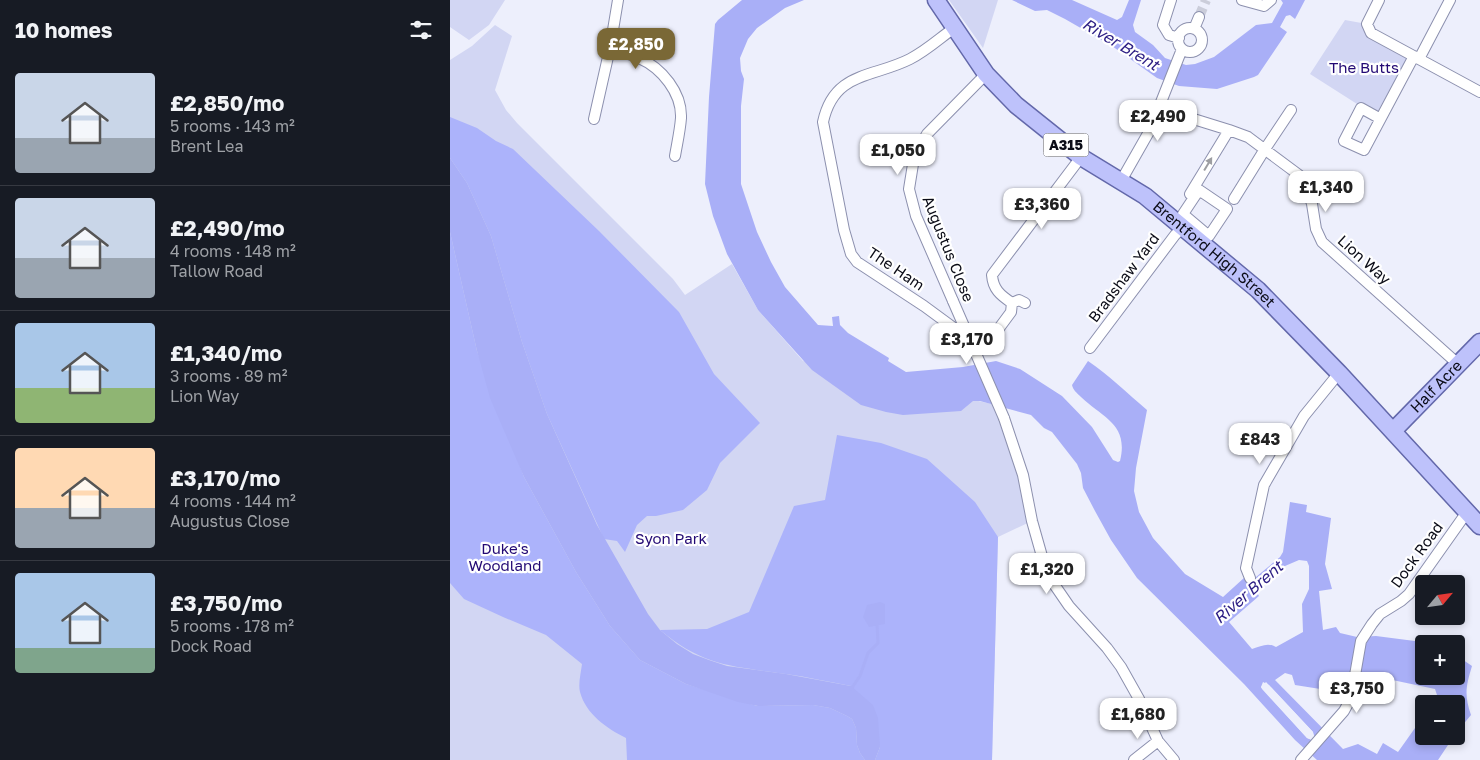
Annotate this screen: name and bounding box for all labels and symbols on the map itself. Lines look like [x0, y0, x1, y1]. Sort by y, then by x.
water label: River Brent [1079, 13, 1164, 75]
pin: £2,850 [595, 28, 677, 70]
park label: The Butts [1329, 58, 1399, 76]
pin: £2,490 [1117, 100, 1199, 142]
pin: £1,050 [857, 134, 939, 176]
road number: A315 [1044, 134, 1088, 156]
one-way arrow [1204, 157, 1213, 171]
pin: £1,340 [1285, 170, 1367, 213]
pin: £3,360 [1001, 188, 1083, 230]
street label: Augustus Close [920, 193, 978, 304]
street label: Brentford High Street [1150, 197, 1280, 310]
street label: Bradshaw Yard [1084, 229, 1162, 325]
street label: Lion Way [1335, 231, 1395, 288]
street label: The Ham [865, 243, 928, 294]
pin: £3,170 [926, 322, 1008, 365]
street label: Half Acre [1406, 356, 1465, 416]
pin: £843 [1230, 422, 1290, 465]
street label: Dock Road [1386, 518, 1446, 591]
park label: Syon Park [635, 529, 708, 547]
park label: Duke's Woodland [469, 539, 541, 574]
pin: £1,320 [1006, 552, 1088, 595]
water label: River Brent [1209, 555, 1288, 628]
north arrow [1415, 575, 1465, 625]
pin: £3,750 [1316, 672, 1398, 714]
pin: £1,680 [1097, 698, 1179, 740]

